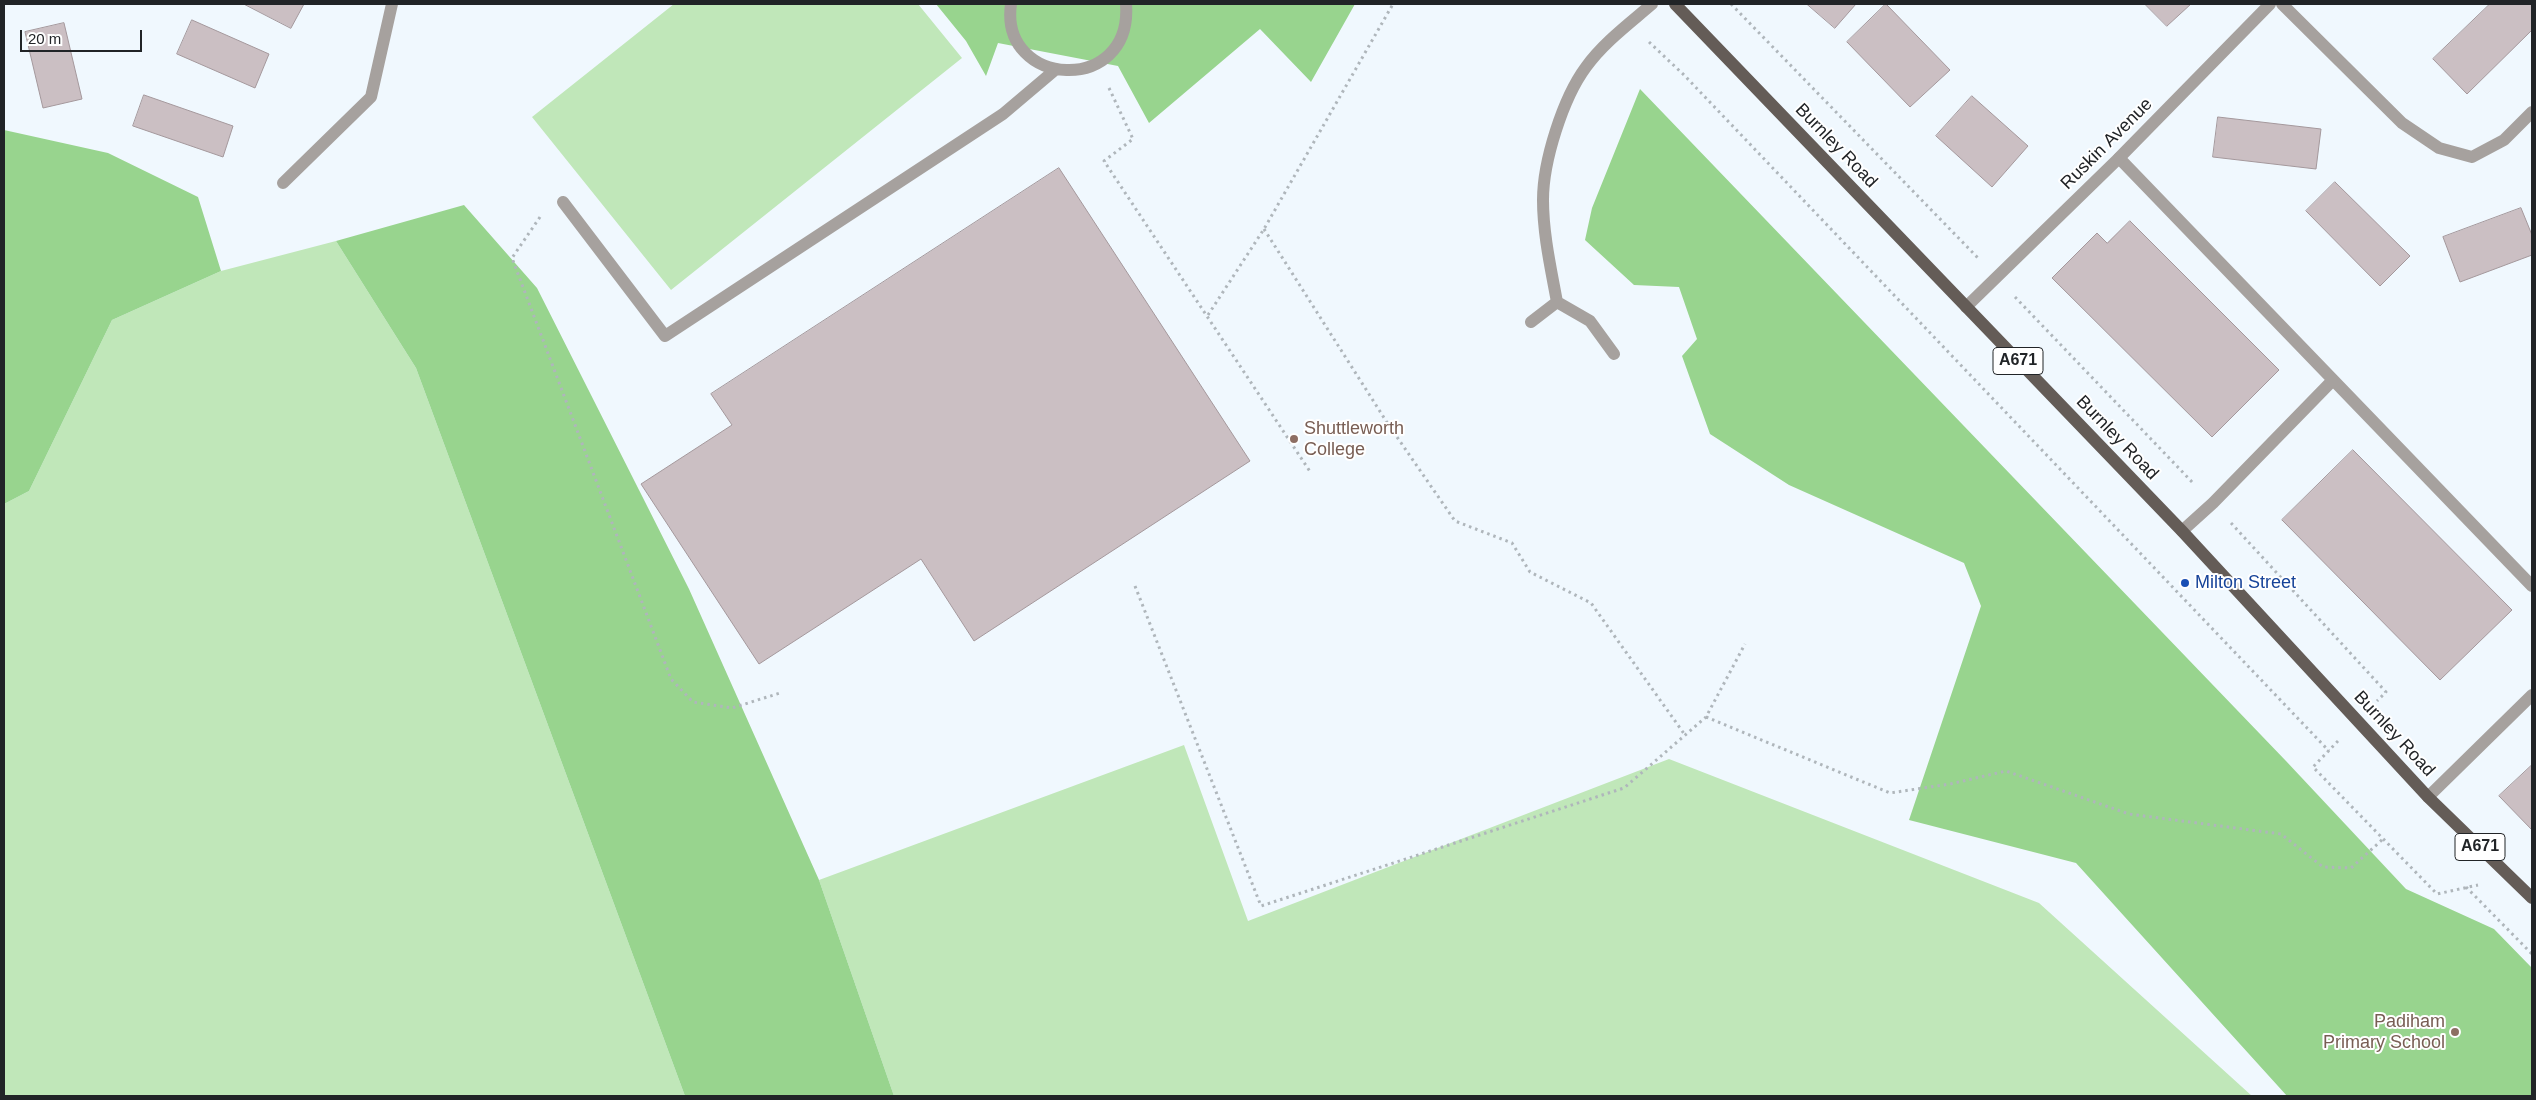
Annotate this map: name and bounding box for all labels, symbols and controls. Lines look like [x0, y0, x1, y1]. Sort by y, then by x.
scale bar [22, 20, 145, 52]
text: 20 m [28, 30, 61, 47]
street label: Ruskin Avenue [2057, 94, 2157, 194]
street label: Burnley Road [1790, 99, 1882, 193]
road number: A671 [1993, 348, 2043, 374]
street label: Burnley Road [2071, 391, 2163, 485]
place label: Shuttleworth College [1304, 418, 1404, 460]
marker: Shuttleworth College [1288, 433, 1300, 445]
place label: Milton Street [2195, 572, 2296, 594]
marker: Milton Street [2179, 577, 2191, 589]
street label: Burnley Road [2349, 687, 2439, 781]
road number: A671 [2455, 834, 2505, 860]
place label: Padiham Primary School [2323, 1011, 2445, 1054]
marker: Padiham Primary School [2449, 1026, 2461, 1038]

